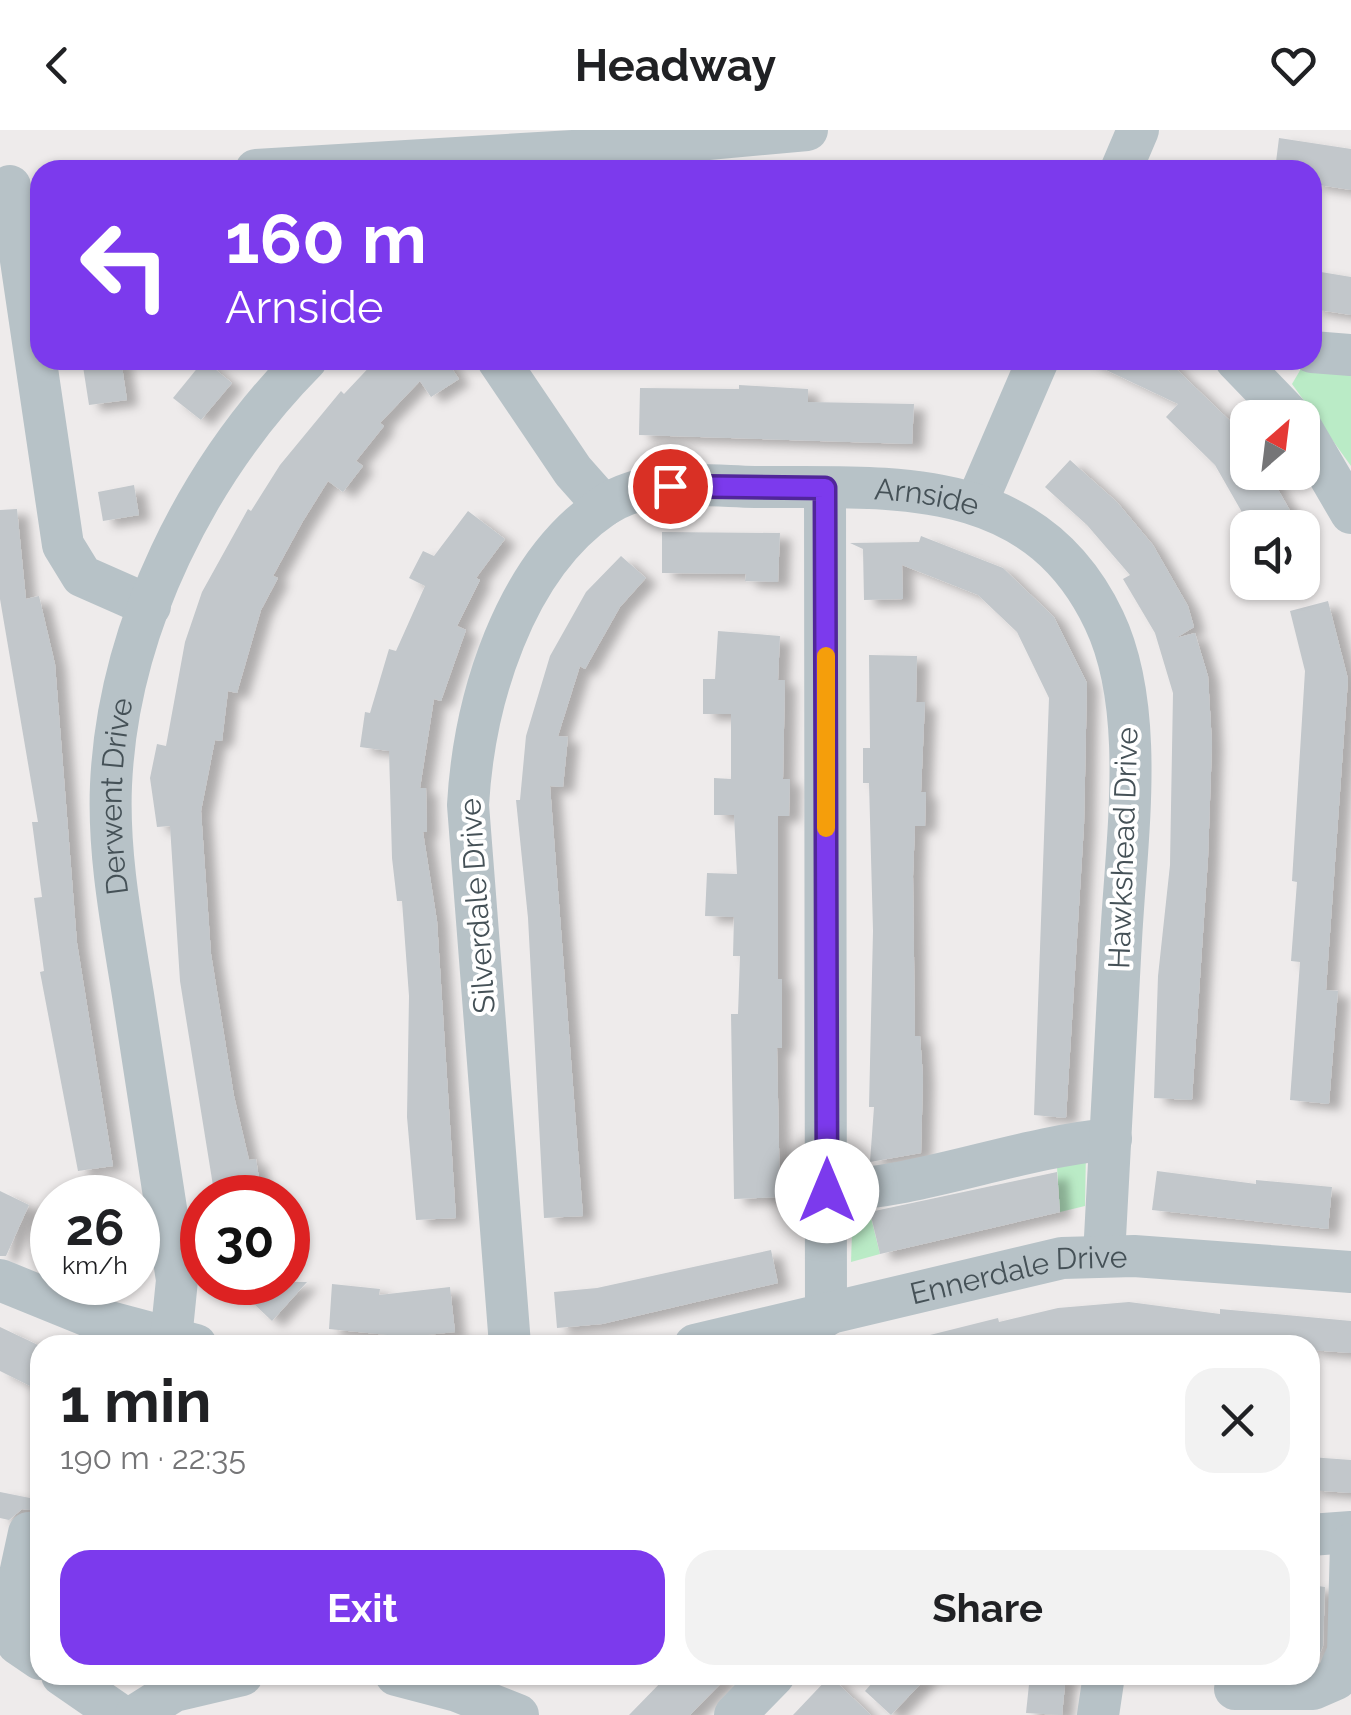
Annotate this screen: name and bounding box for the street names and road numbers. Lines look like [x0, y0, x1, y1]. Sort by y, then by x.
street label: Arnside [873, 471, 984, 522]
street label: Derwent Drive [93, 695, 139, 897]
street label: Hawkshead Drive [1101, 726, 1145, 970]
street label: Silverdale Drive [452, 797, 502, 1015]
street label: Ennerdale Drive [907, 1239, 1128, 1311]

